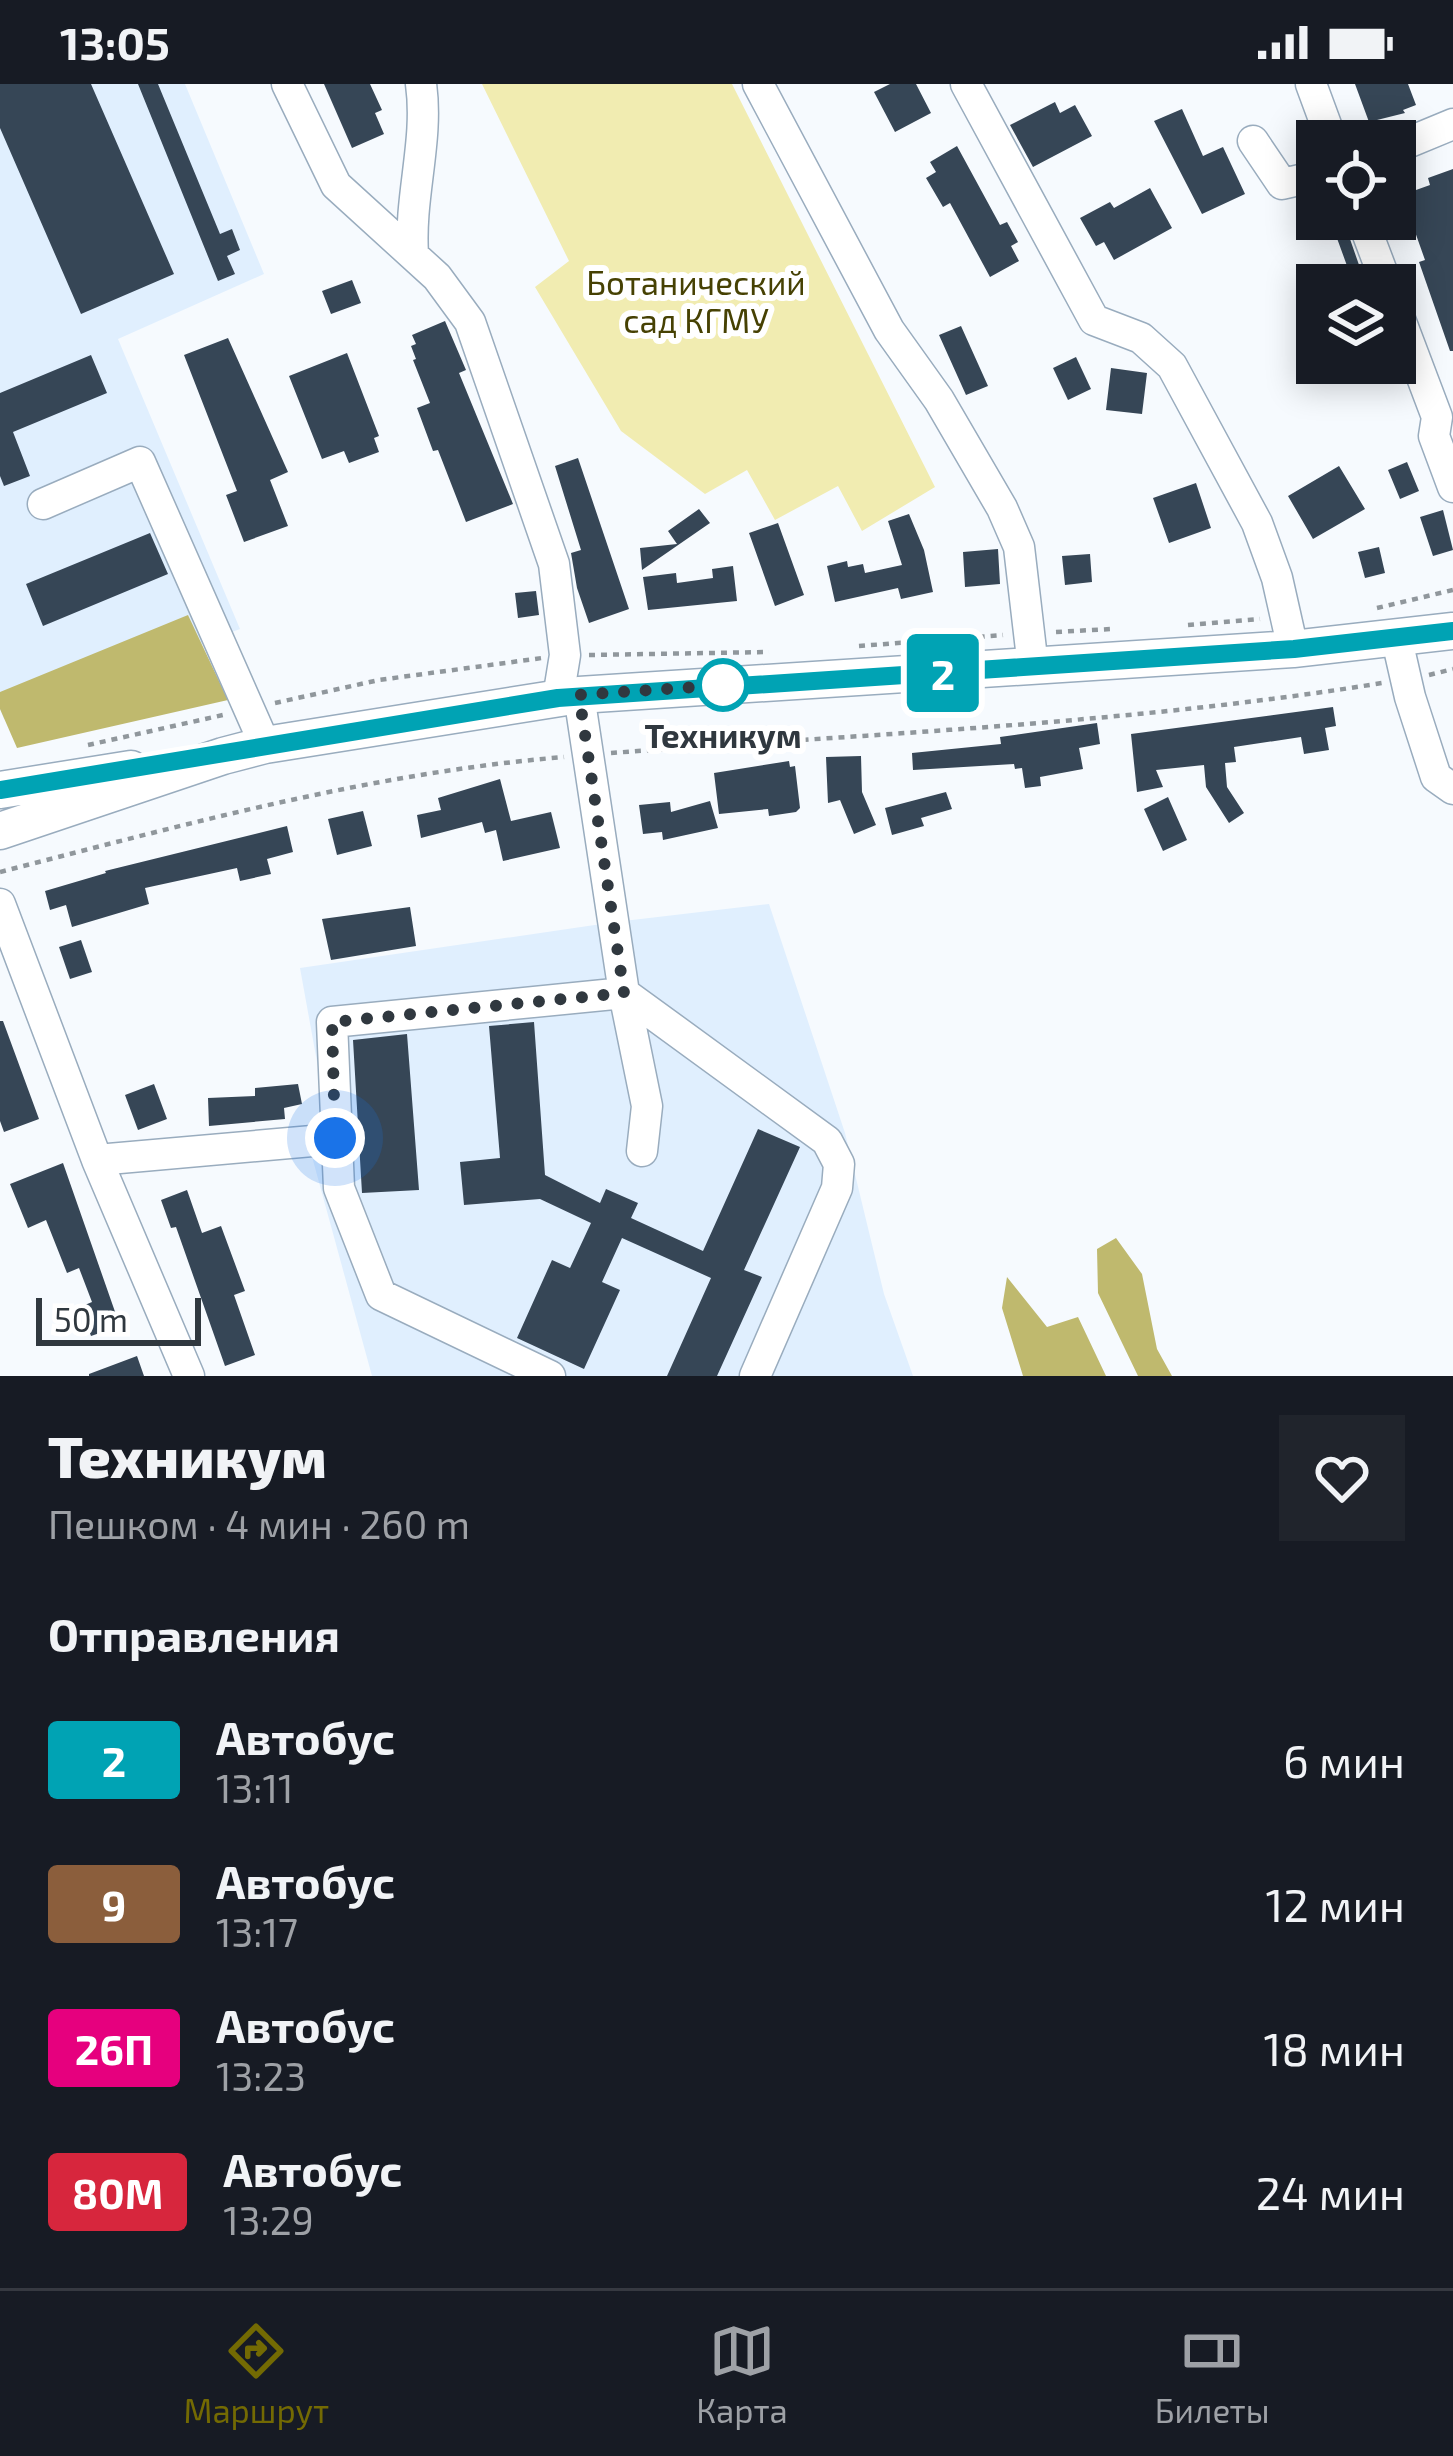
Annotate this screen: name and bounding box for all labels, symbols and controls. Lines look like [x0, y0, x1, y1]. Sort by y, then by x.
text: 13:05 [60, 15, 170, 69]
map controls [1296, 120, 1416, 384]
button: locate [1296, 120, 1416, 240]
park label: Ботанический сад КГМУ [586, 262, 806, 340]
button: layers [1296, 264, 1416, 384]
line badge: 2 [904, 634, 982, 712]
text: 2 [931, 648, 955, 698]
marker: Техникум [698, 660, 748, 710]
place label: Техникум [644, 715, 802, 755]
your location [305, 1108, 365, 1168]
scale bar [36, 1292, 201, 1345]
text: 50 m [54, 1299, 128, 1339]
button: heart [1279, 1415, 1405, 1541]
text: Техникум [48, 1421, 327, 1489]
text: Пешком · 4 мин · 260 m [48, 1500, 470, 1547]
text: Отправления [48, 1607, 340, 1661]
text: Автобус [216, 1710, 395, 1764]
text: 6 мин [1283, 1733, 1405, 1787]
text: 2 [102, 1735, 126, 1785]
text: 13:11 [216, 1764, 293, 1811]
text: Автобус [216, 1854, 395, 1908]
text: 12 мин [1265, 1877, 1405, 1931]
text: 9 [102, 1879, 126, 1929]
text: 13:17 [216, 1908, 298, 1955]
text: Автобус [216, 1998, 395, 2052]
text: 18 мин [1263, 2021, 1405, 2075]
text: 26П [75, 2023, 153, 2073]
text: 13:23 [216, 2052, 306, 2099]
text: Автобус [223, 2142, 402, 2196]
text: 24 мин [1256, 2165, 1405, 2219]
text: 80М [72, 2167, 163, 2217]
text: 13:29 [223, 2196, 314, 2243]
tab: Маршрут [183, 2318, 329, 2430]
tab: Карта [696, 2318, 788, 2430]
tab: Билеты [1155, 2318, 1270, 2430]

